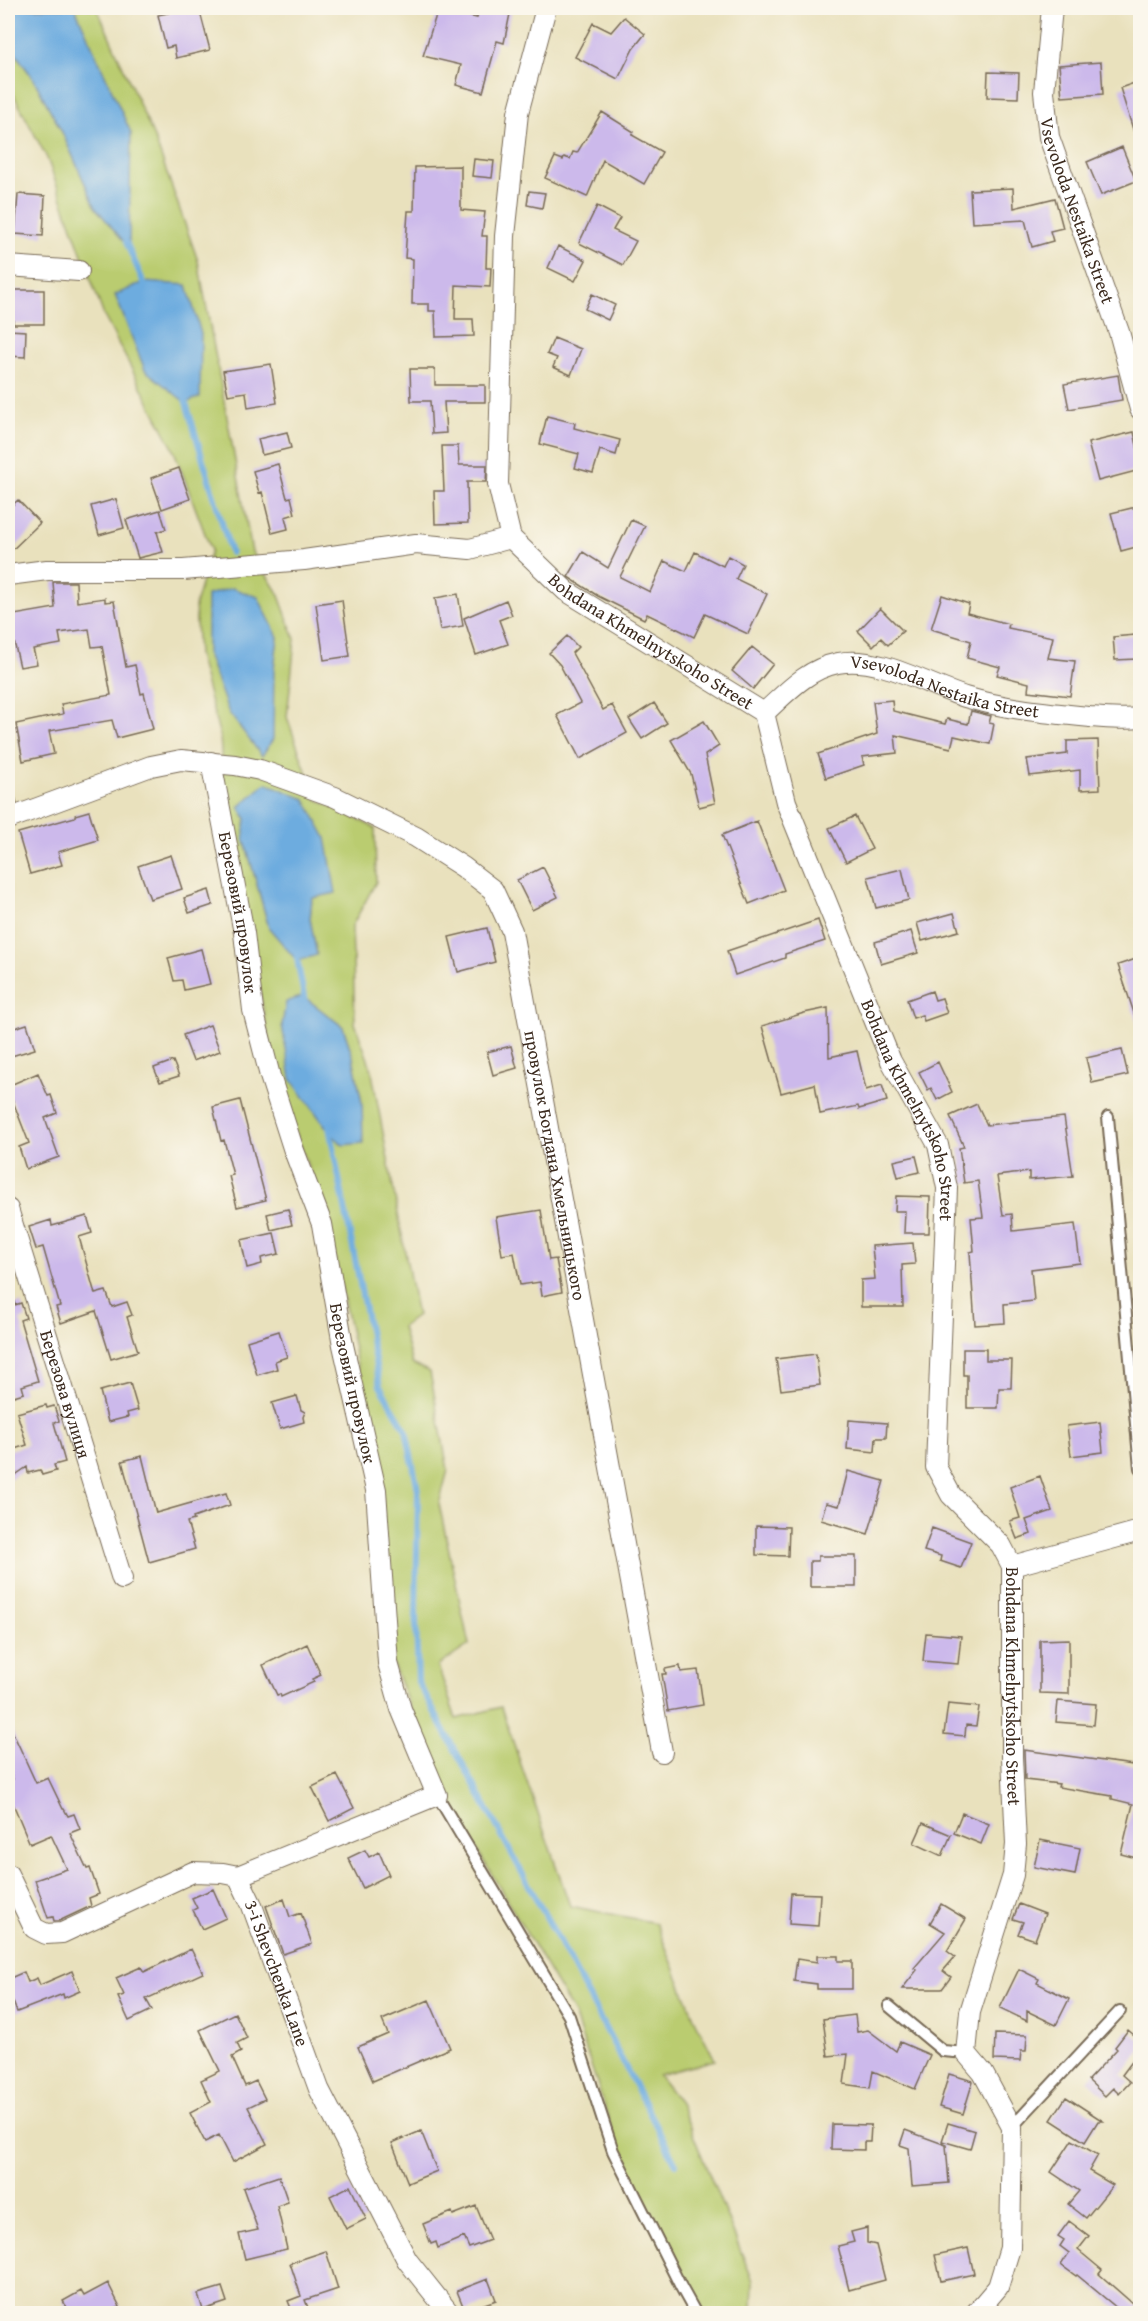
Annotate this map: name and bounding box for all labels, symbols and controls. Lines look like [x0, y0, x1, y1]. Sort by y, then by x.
street label: Vsevoloda Nestaika Street [1034, 116, 1122, 308]
street label: Bohdana Khmelnytskoho Street [542, 567, 759, 717]
street label: Vsevoloda Nestaika Street [850, 647, 1041, 725]
street label: Березовий провулок [212, 829, 265, 995]
street label: Bohdana Khmelnytskoho Street [854, 995, 961, 1222]
street label: провулок Богдана Хмельницького [517, 1028, 593, 1303]
street label: Березовий провулок [323, 1301, 384, 1467]
street label: Березова вулиця [33, 1327, 98, 1462]
street label: Bohdana Khmelnytskoho Street [999, 1567, 1028, 1807]
street label: 3-i Shevchenka Lane [238, 1896, 316, 2050]

